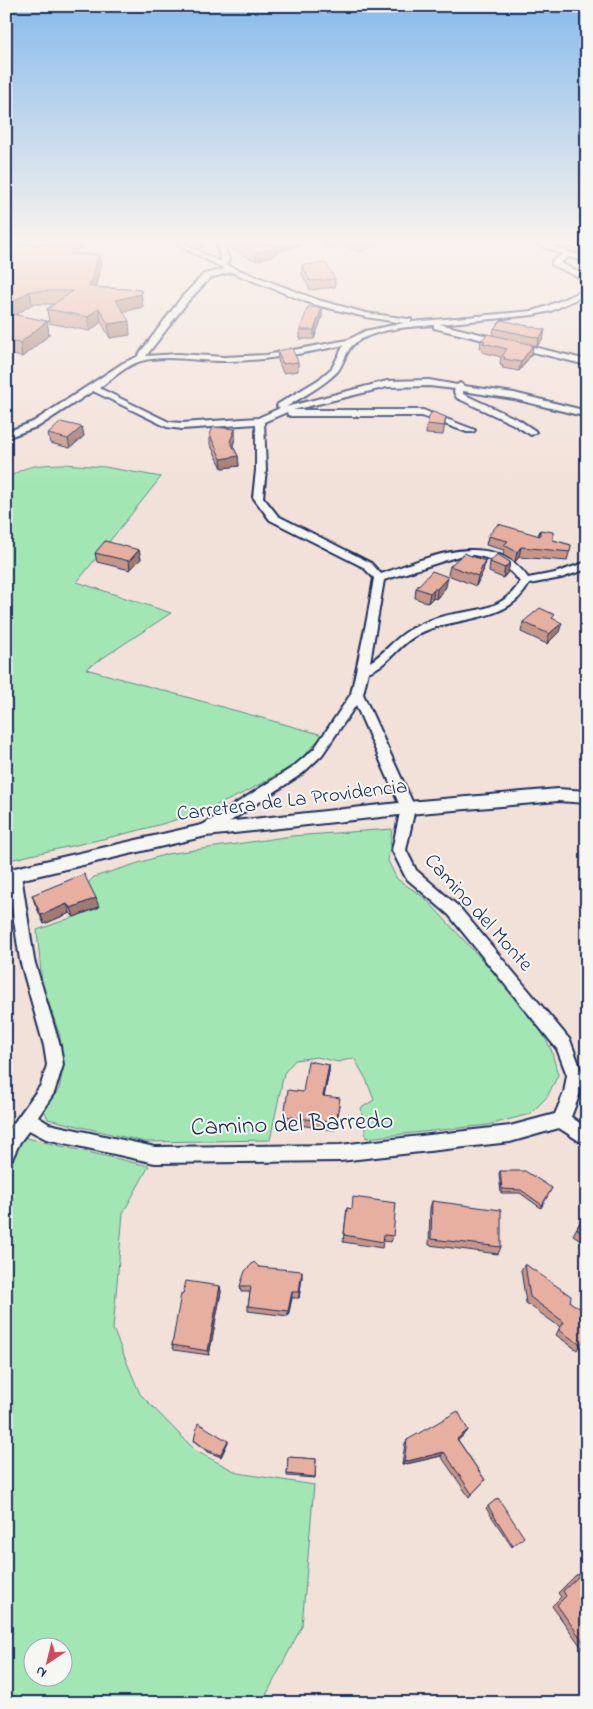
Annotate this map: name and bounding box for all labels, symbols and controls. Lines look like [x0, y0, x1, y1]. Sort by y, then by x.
street label: Carretera de La Providencia [175, 772, 409, 830]
street label: Camino del Monte [417, 847, 540, 979]
street label: Camino del Barredo [190, 1103, 394, 1147]
north arrow [22, 1636, 72, 1686]
text: N [32, 1660, 51, 1683]

